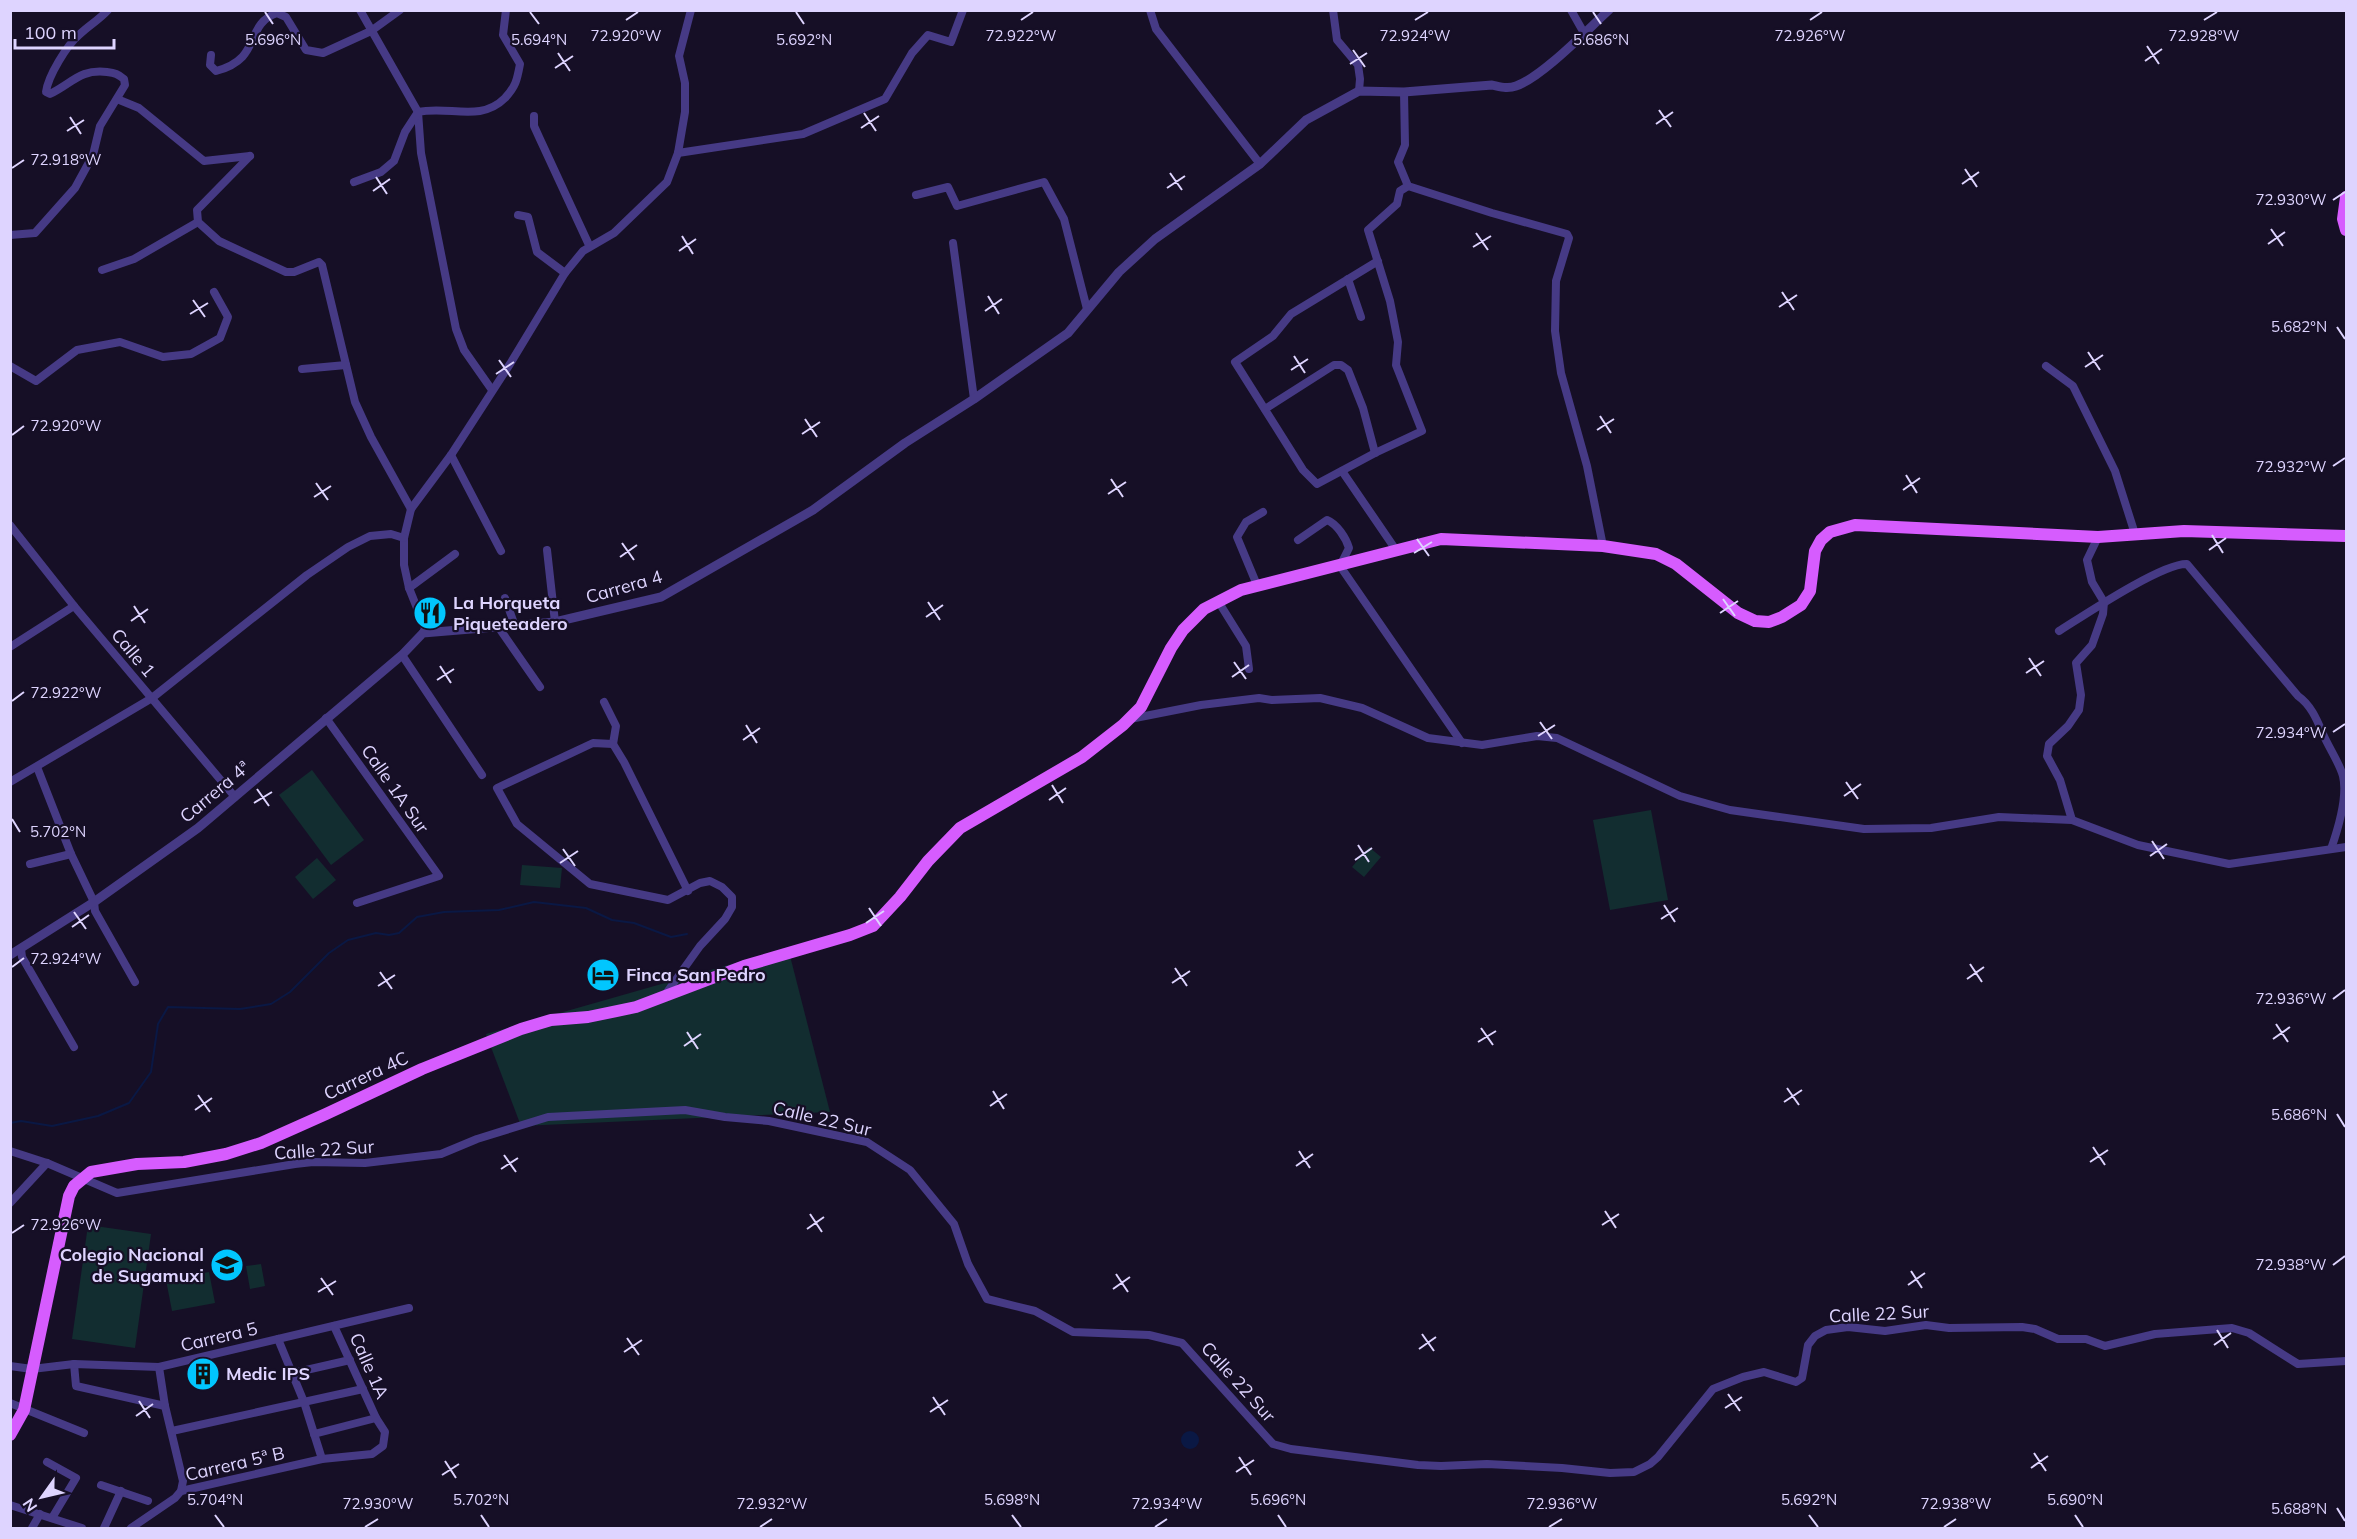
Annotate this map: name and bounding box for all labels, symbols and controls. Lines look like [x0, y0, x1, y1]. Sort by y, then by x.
scale bar [15, 12, 114, 50]
text: 100 m [24, 21, 77, 44]
text: 72.920°W [591, 26, 662, 45]
text: 72.922°W [986, 26, 1057, 45]
text: 72.924°W [1380, 26, 1451, 45]
text: 72.926°W [1775, 26, 1846, 45]
text: 72.928°W [2169, 26, 2240, 45]
text: 5.696°N [245, 30, 301, 49]
text: 5.694°N [511, 30, 567, 49]
text: 5.692°N [776, 30, 832, 49]
text: 5.686°N [1573, 30, 1629, 49]
text: 72.918°W [31, 150, 102, 169]
text: 72.930°W [2256, 190, 2327, 209]
text: 5.682°N [2271, 317, 2327, 336]
text: 72.920°W [31, 416, 102, 435]
text: 72.932°W [2256, 457, 2327, 476]
street label: Carrera 4 [583, 565, 665, 608]
place label: La Horqueta Piqueteadero [453, 591, 568, 635]
restaurant icon: La Horqueta Piqueteadero [412, 595, 448, 631]
street label: Calle 1 [106, 624, 160, 682]
text: 72.922°W [31, 683, 102, 702]
text: 72.934°W [2256, 723, 2327, 742]
street label: Calle 1A Sur [357, 740, 435, 838]
street label: Carrera 4ª [175, 756, 254, 827]
text: 5.702°N [30, 822, 86, 841]
text: 72.924°W [31, 949, 102, 968]
hotel icon: Finca San Pedro [585, 957, 621, 993]
place label: Finca San Pedro [626, 963, 766, 986]
text: 72.936°W [2256, 989, 2327, 1008]
street label: Carrera 4C [320, 1046, 412, 1105]
street label: Calle 22 Sur [771, 1096, 874, 1141]
text: 5.686°N [2271, 1105, 2327, 1124]
street label: Calle 22 Sur [273, 1134, 375, 1164]
text: 72.926°W [31, 1215, 102, 1234]
place label: Colegio Nacional de Sugamuxi [60, 1243, 204, 1287]
school or university icon: Colegio Nacional de Sugamuxi [209, 1247, 245, 1283]
text: 72.938°W [2256, 1255, 2327, 1274]
street label: Calle 22 Sur [1828, 1299, 1930, 1328]
street label: Carrera 5 [178, 1316, 260, 1357]
street label: Calle 1A [345, 1329, 394, 1402]
street label: Calle 22 Sur [1196, 1337, 1281, 1427]
building icon: Medic IPS [185, 1356, 221, 1392]
place label: Medic IPS [226, 1362, 310, 1385]
street label: Carrera 5ª B [183, 1441, 287, 1486]
north arrow [12, 1467, 72, 1527]
text: 5.704°N [187, 1490, 243, 1509]
text: 5.702°N [453, 1490, 509, 1509]
text: 5.698°N [984, 1490, 1040, 1509]
text: 5.696°N [1250, 1490, 1306, 1509]
text: 5.692°N [1781, 1490, 1837, 1509]
text: 5.690°N [2047, 1490, 2103, 1509]
text: 72.930°W [343, 1494, 414, 1513]
text: 72.932°W [737, 1494, 808, 1513]
text: 72.934°W [1132, 1494, 1203, 1513]
text: 72.936°W [1527, 1494, 1598, 1513]
text: 72.938°W [1921, 1494, 1992, 1513]
text: N [18, 1495, 41, 1516]
text: 5.688°N [2271, 1499, 2327, 1518]

